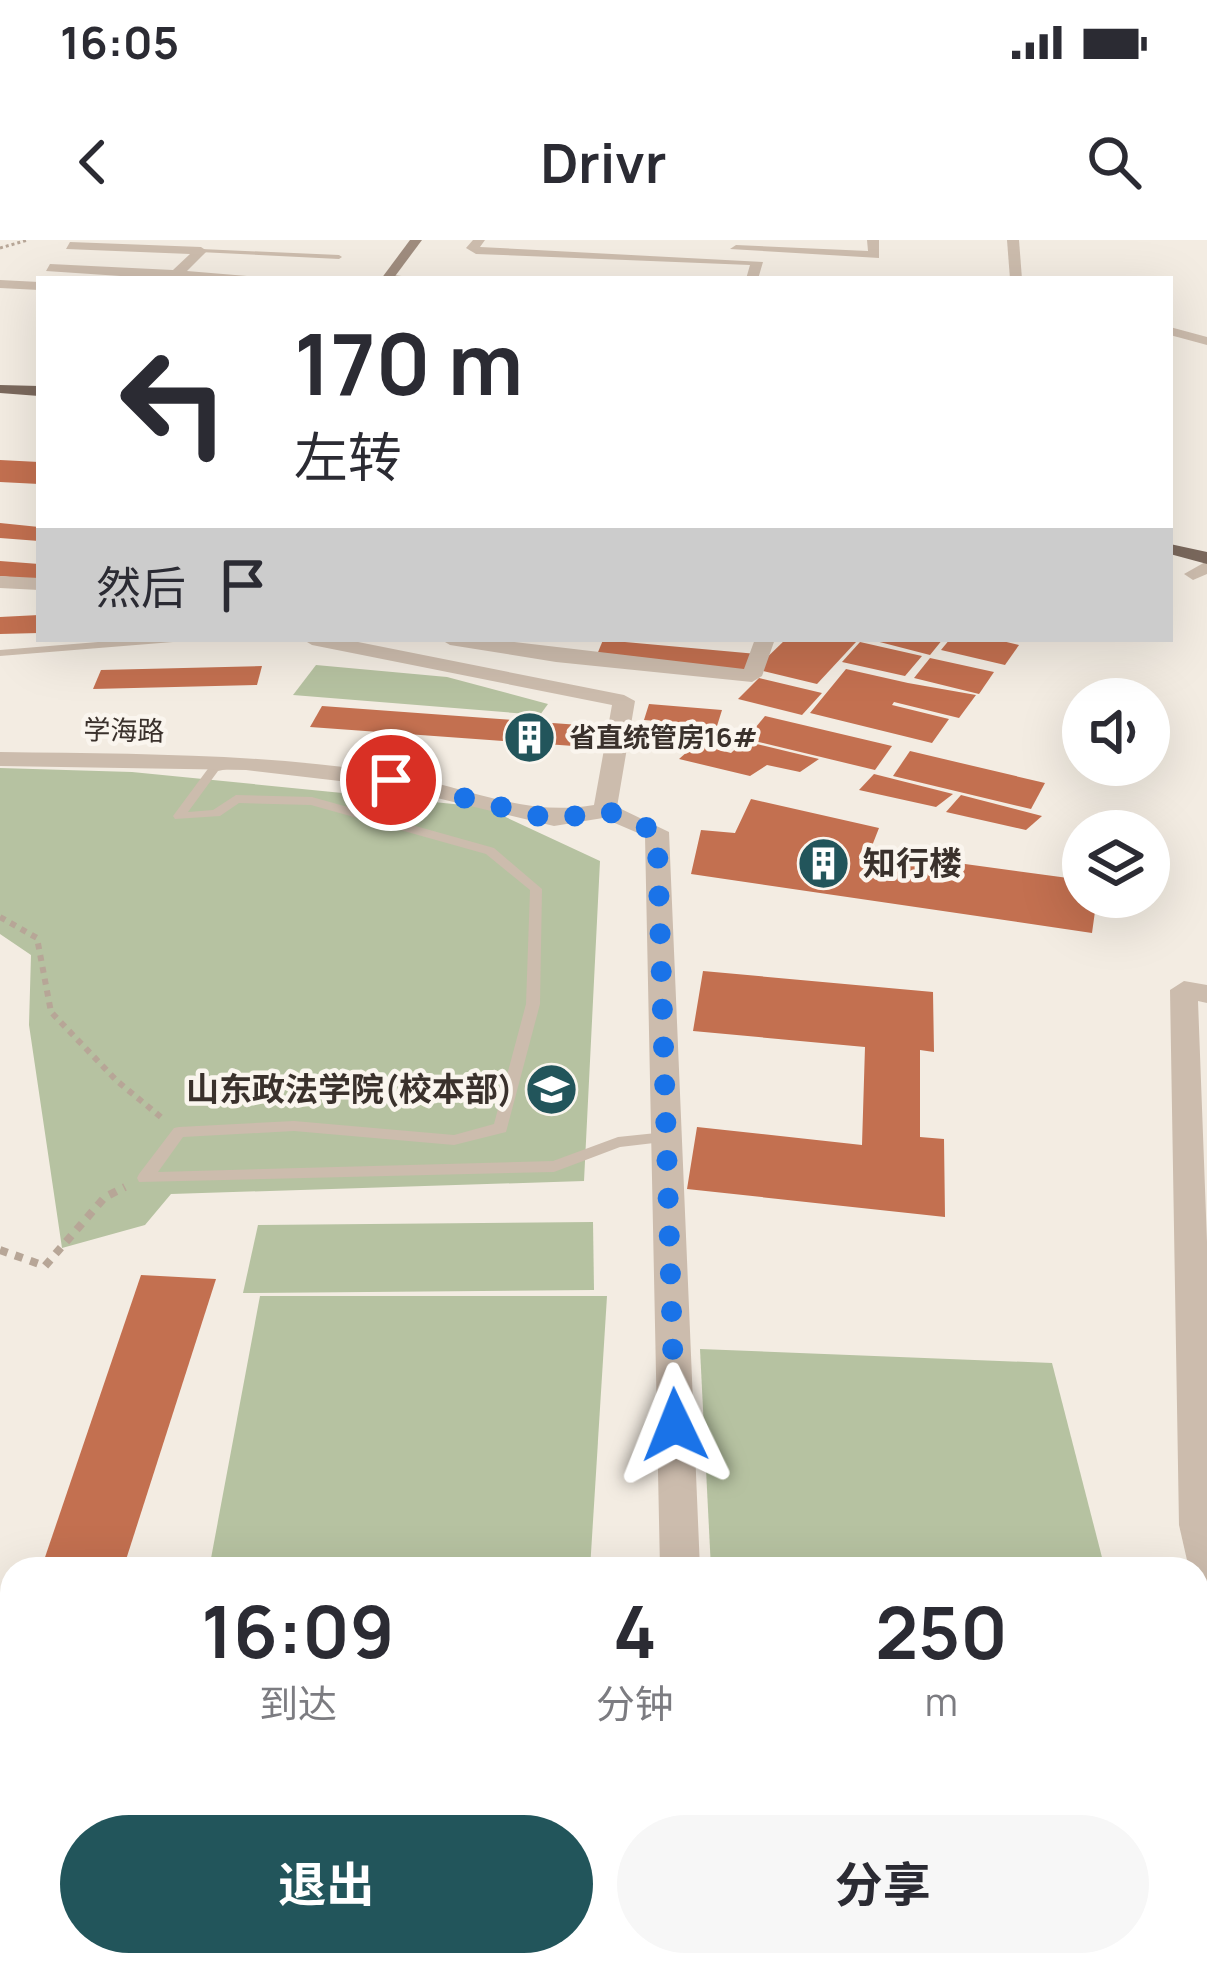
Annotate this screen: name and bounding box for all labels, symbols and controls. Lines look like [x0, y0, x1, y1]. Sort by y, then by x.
text: 16:05 [60, 11, 179, 73]
text: Drivr [541, 125, 666, 199]
icon: back [60, 129, 126, 195]
icon: search [1081, 129, 1147, 195]
text: 170 m [294, 305, 523, 420]
icon: left [96, 324, 252, 480]
text: 左转 [294, 419, 402, 493]
icon: arrive [210, 552, 276, 618]
text: 然后 [96, 556, 186, 618]
map controls [1062, 678, 1170, 918]
button: sound [1062, 678, 1170, 786]
street label: 学海路 [83, 710, 165, 749]
building icon: 省直统管房16# [502, 710, 558, 766]
place label: 省直统管房16# [569, 718, 758, 755]
pin [340, 729, 442, 831]
icon: arrive [358, 747, 424, 813]
button: layers [1062, 810, 1170, 918]
building icon: 知行楼 [796, 835, 852, 891]
place label: 知行楼 [863, 840, 962, 885]
school or university icon: 山东政法学院(校本部) [524, 1061, 580, 1117]
place label: 山东政法学院(校本部) [186, 1066, 513, 1111]
position arrow [612, 1362, 738, 1488]
text: 16:09 [201, 1581, 394, 1680]
text: 4 [613, 1581, 657, 1680]
text: 250 [875, 1582, 1008, 1681]
text: m [925, 1674, 958, 1728]
text: 到达 [259, 1676, 337, 1730]
text: 分钟 [596, 1676, 674, 1730]
button: 退出 [60, 1815, 593, 1953]
button: 分享 [617, 1815, 1149, 1953]

